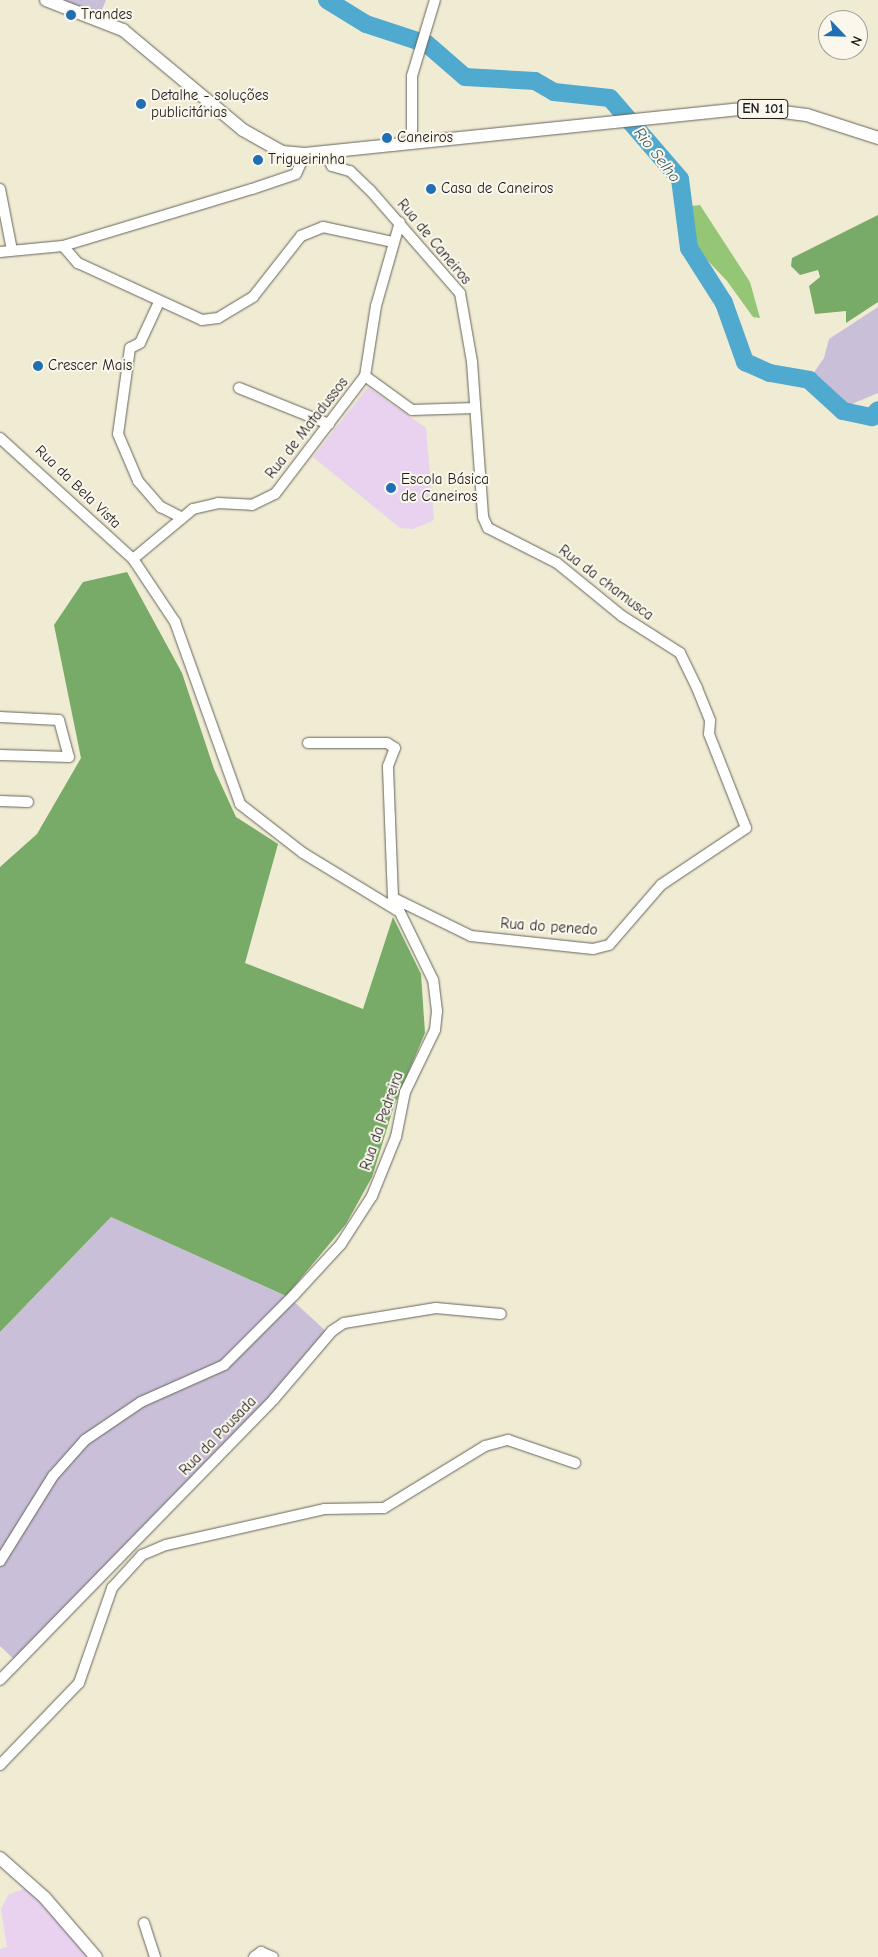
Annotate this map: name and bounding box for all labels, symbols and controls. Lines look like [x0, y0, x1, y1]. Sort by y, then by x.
place label: Trandes [81, 6, 132, 24]
marker: Trandes [65, 9, 77, 21]
north arrow [818, 10, 868, 60]
text: N [847, 33, 866, 49]
place label: Detalhe - soluções publicitárias [151, 86, 268, 121]
marker: Detalhe - soluções publicitárias [135, 98, 147, 110]
road number: EN 101 [737, 98, 789, 120]
water label: Rio Selho [630, 124, 684, 186]
place label: Caneiros [397, 129, 453, 147]
marker: Caneiros [381, 132, 393, 144]
place label: Trigueirinha [268, 151, 345, 169]
marker: Trigueirinha [252, 154, 264, 166]
place label: Casa de Caneiros [441, 180, 553, 198]
marker: Casa de Caneiros [425, 183, 437, 195]
street label: Rua de Caneiros [393, 196, 475, 288]
place label: Crescer Mais [48, 357, 132, 375]
marker: Crescer Mais [32, 360, 44, 372]
street label: Rua de Matadussos [262, 374, 352, 482]
street label: Rua da Bela Vista [31, 442, 125, 532]
place label: Escola Básica de Caneiros [401, 470, 489, 505]
marker: Escola Básica de Caneiros [385, 482, 397, 494]
street label: Rua da chamusca [555, 541, 657, 625]
street label: Rua do penedo [500, 915, 598, 939]
street label: Rua da Pedreira [357, 1069, 407, 1173]
street label: Rua da Pousada [176, 1393, 260, 1479]

